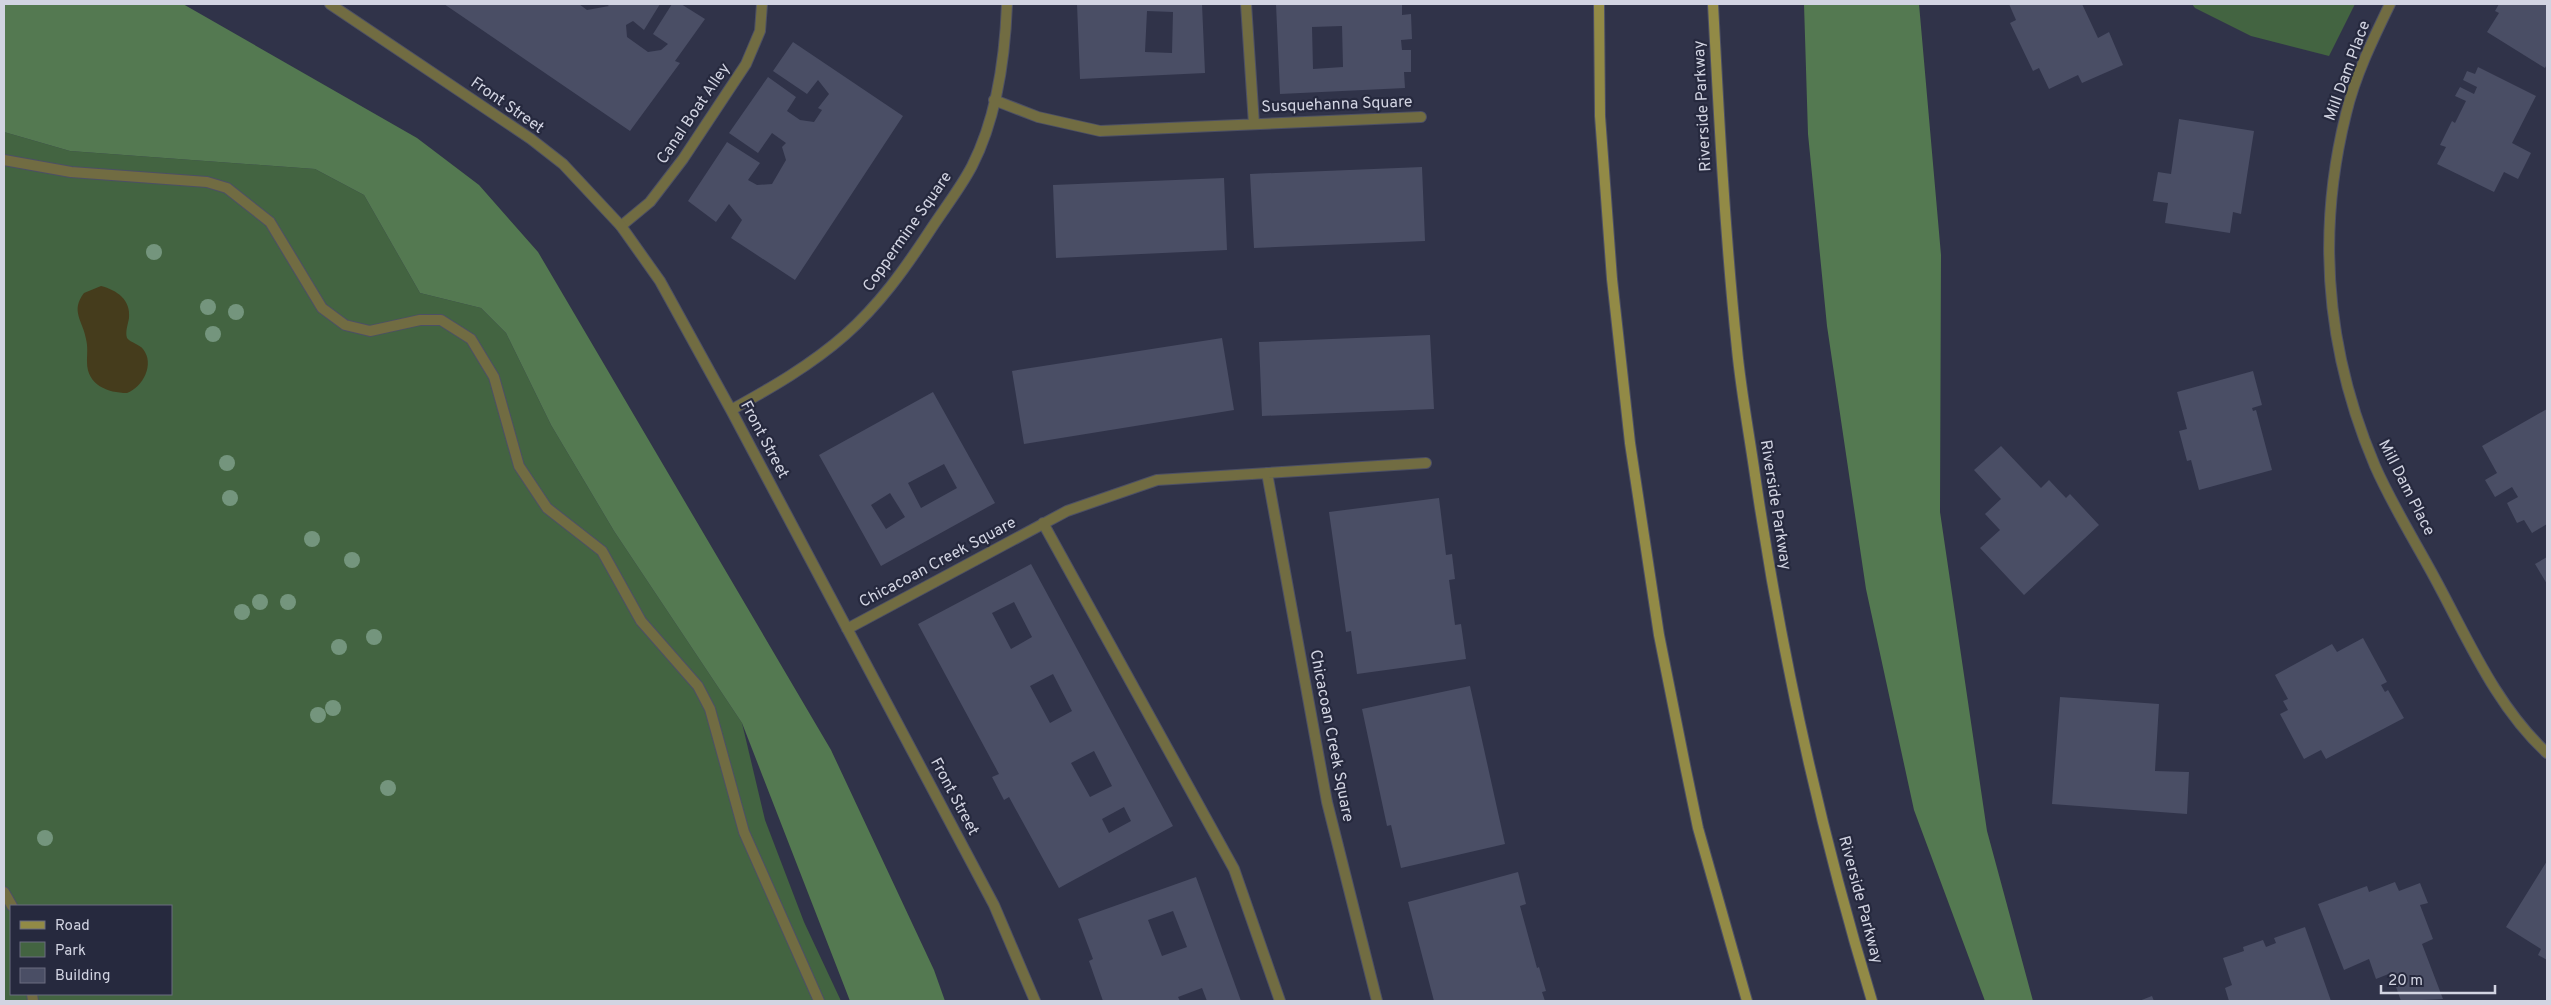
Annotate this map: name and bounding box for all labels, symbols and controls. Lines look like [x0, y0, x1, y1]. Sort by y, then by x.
street label: Mill Dam Place [2321, 18, 2375, 124]
street label: Riverside Parkway [1690, 40, 1716, 172]
street label: Canal Boat Alley [653, 60, 735, 168]
street label: Front Street [466, 73, 548, 139]
street label: Susquehanna Square [1261, 92, 1413, 118]
street label: Coppermine Square [859, 168, 957, 296]
street label: Front Street [735, 398, 793, 482]
street label: Mill Dam Place [2373, 437, 2439, 539]
street label: Riverside Parkway [1755, 438, 1795, 572]
street label: Chicacoan Creek Square [856, 513, 1020, 613]
street label: Chicacoan Creek Square [1304, 648, 1358, 824]
street label: Front Street [925, 755, 983, 839]
street label: Riverside Parkway [1833, 834, 1887, 966]
legend [10, 905, 172, 995]
text: Road [55, 917, 90, 936]
text: Park [55, 942, 86, 961]
scale bar [2381, 962, 2495, 994]
text: Building [55, 967, 110, 986]
text: 20 m [2388, 972, 2423, 991]

